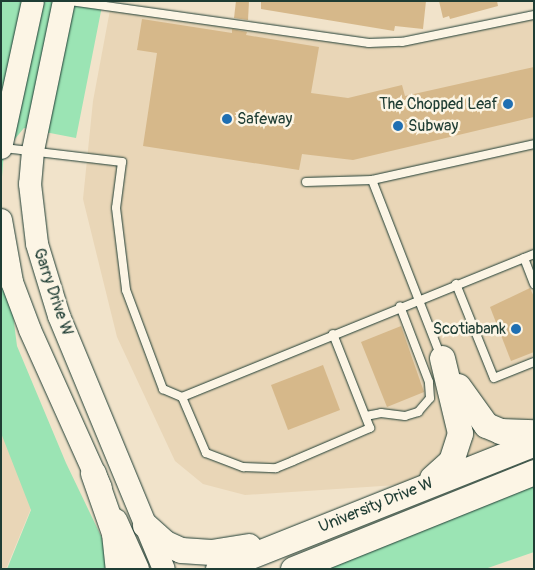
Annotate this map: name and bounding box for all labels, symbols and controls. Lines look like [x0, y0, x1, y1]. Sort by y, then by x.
place label: The Chopped Leaf [379, 94, 498, 114]
marker: The Chopped Leaf [502, 98, 514, 110]
place label: Safeway [237, 109, 292, 129]
marker: Safeway [221, 113, 233, 125]
place label: Subway [408, 116, 458, 136]
marker: Subway [392, 120, 404, 132]
street label: Garry Drive W [29, 246, 77, 338]
place label: Scotiabank [433, 319, 506, 339]
marker: Scotiabank [510, 323, 522, 335]
street label: University Drive W [316, 473, 436, 537]

